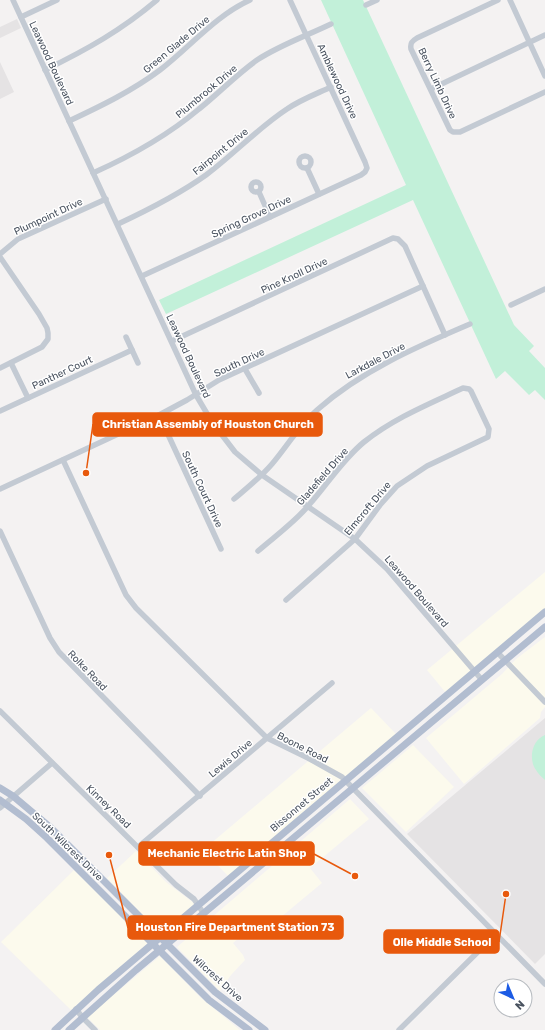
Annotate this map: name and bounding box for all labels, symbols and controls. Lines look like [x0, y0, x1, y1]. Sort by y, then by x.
street label: Green Glade Drive [141, 13, 213, 76]
street label: Leawood Boulevard [26, 20, 76, 107]
street label: Amblewood Drive [314, 42, 360, 121]
street label: Berry Limb Drive [415, 46, 459, 121]
street label: Plumbrook Drive [173, 62, 240, 121]
street label: Fairpoint Drive [190, 126, 251, 178]
street label: Spring Grove Drive [210, 193, 293, 241]
street label: Plumpoint Drive [12, 196, 85, 238]
street label: Pine Knoll Drive [259, 255, 330, 297]
street label: Leawood Boulevard [163, 313, 213, 400]
street label: Larkdale Drive [344, 340, 408, 382]
street label: South Drive [212, 346, 267, 380]
street label: Panther Court [30, 354, 95, 392]
callout: Christian Assembly of Houston Church [93, 413, 322, 436]
text: Christian Assembly of Houston Church [102, 418, 314, 431]
street label: Gladefield Drive [295, 445, 351, 508]
street label: South Court Drive [179, 449, 225, 530]
street label: Elmcroft Drive [342, 479, 394, 538]
street label: Leawood Boulevard [382, 553, 451, 630]
street label: Rolke Road [65, 648, 109, 693]
street label: Boone Road [275, 730, 330, 766]
street label: Lewis Drive [206, 737, 255, 780]
street label: Bissonnet Street [268, 775, 335, 834]
street label: Kinney Road [84, 782, 133, 831]
street label: South Wilcrest Drive [30, 810, 105, 884]
callout: Mechanic Electric Latin Shop [139, 842, 314, 865]
text: Mechanic Electric Latin Shop [148, 847, 307, 860]
callout: Houston Fire Department Station 73 [128, 916, 343, 939]
text: Houston Fire Department Station 73 [136, 921, 334, 934]
callout: Olle Middle School [384, 930, 499, 953]
text: Olle Middle School [393, 936, 491, 949]
street label: Wilcrest Drive [190, 953, 245, 1005]
north arrow [493, 978, 533, 1018]
text: N [512, 997, 527, 1012]

